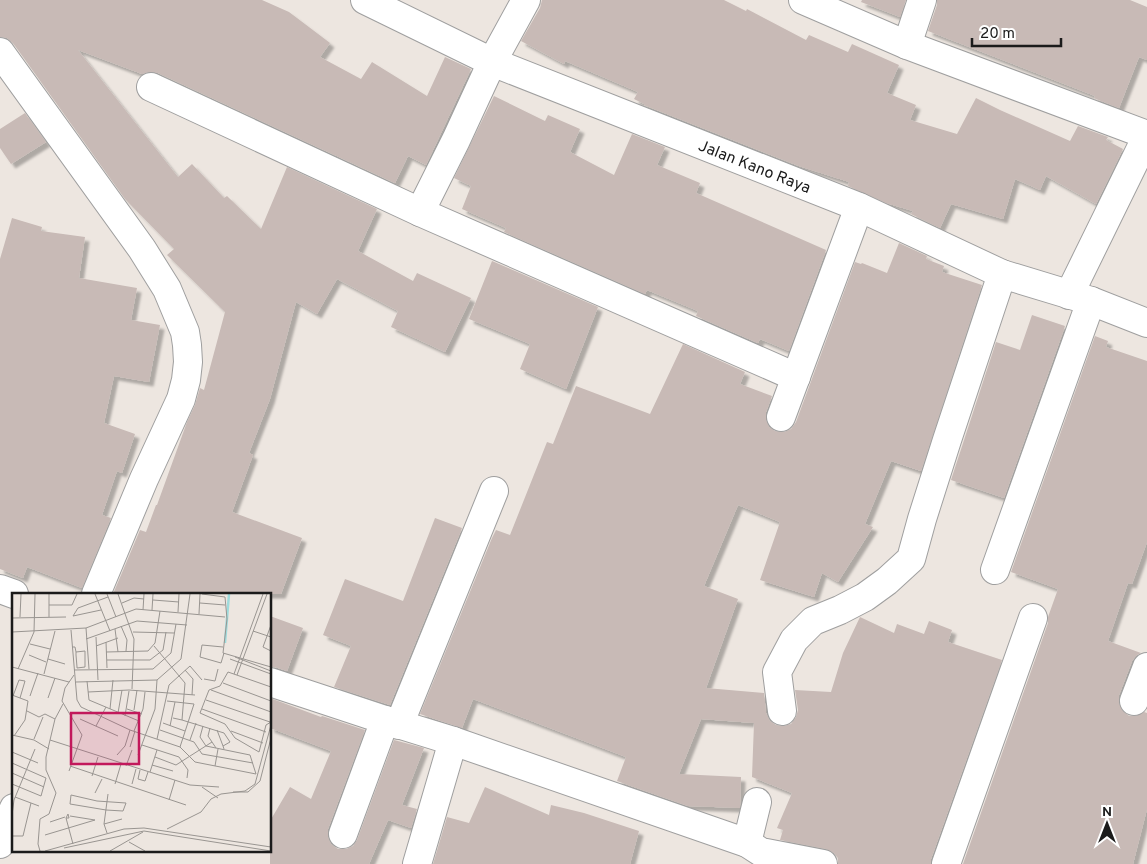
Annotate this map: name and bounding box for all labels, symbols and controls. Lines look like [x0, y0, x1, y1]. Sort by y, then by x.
scale bar [972, 15, 1061, 47]
text: 20 m [980, 25, 1015, 44]
street label: Jalan Kano Raya [695, 137, 813, 199]
inset map [12, 593, 271, 852]
north arrow [1082, 799, 1132, 849]
text: N [1102, 804, 1112, 821]

